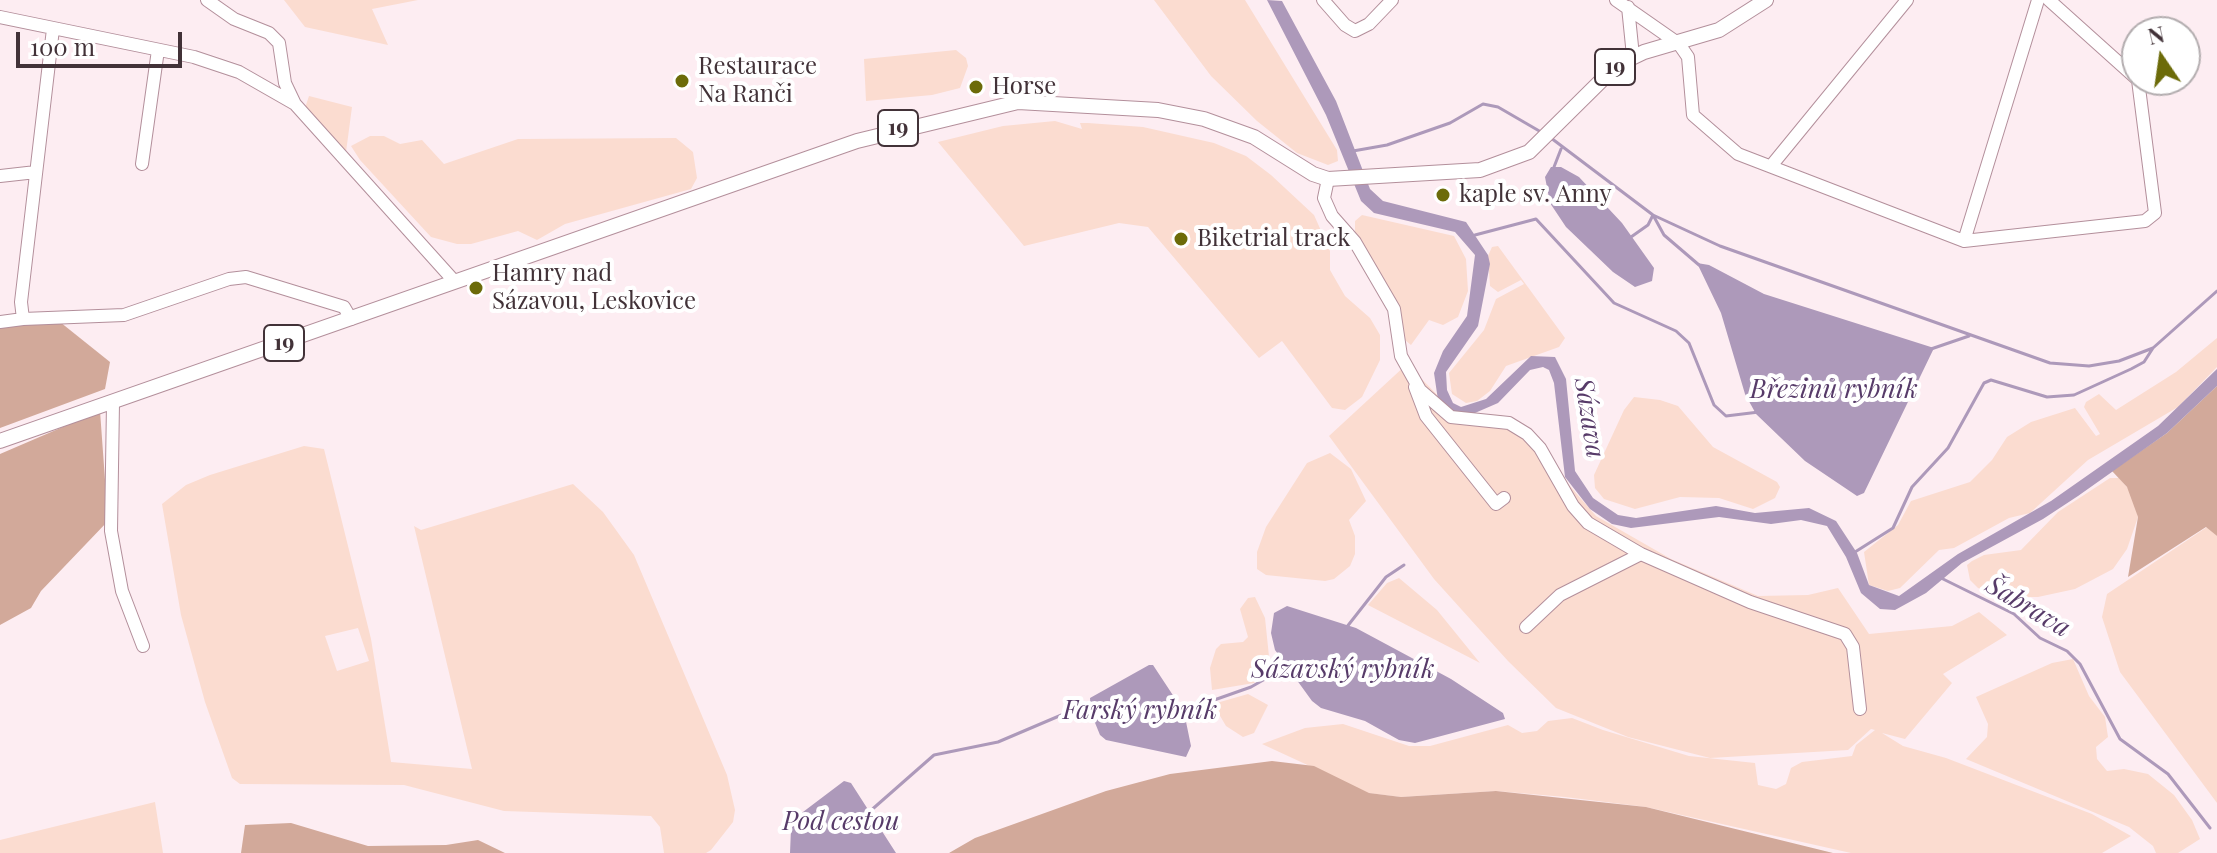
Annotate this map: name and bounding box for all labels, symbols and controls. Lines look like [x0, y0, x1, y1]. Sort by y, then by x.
scale bar [20, 16, 186, 66]
north arrow [2121, 16, 2201, 96]
text: N [2145, 18, 2167, 51]
text: 100 m [30, 30, 95, 62]
road number: 19 [1595, 49, 1635, 85]
place label: Restaurace Na Ranči [698, 53, 817, 109]
marker: Restaurace Na Ranči [673, 72, 691, 90]
place label: Horse [992, 73, 1056, 101]
marker: Horse [967, 78, 985, 96]
road number: 19 [878, 110, 918, 146]
place label: kaple sv. Anny [1459, 181, 1612, 209]
marker: kaple sv. Anny [1434, 186, 1452, 204]
place label: Biketrial track [1197, 225, 1351, 253]
marker: Biketrial track [1172, 230, 1190, 248]
place label: Hamry nad Sázavou, Leskovice [492, 260, 696, 316]
marker: Hamry nad Sázavou, Leskovice [467, 279, 485, 297]
road number: 19 [264, 325, 304, 361]
water label: Březinů rybník [1750, 374, 1918, 406]
water label: Sázava [1567, 376, 1611, 460]
water label: Šabrava [1980, 570, 2076, 644]
water label: Sázavský rybník [1251, 654, 1435, 686]
water label: Farský rybník [1063, 695, 1217, 727]
water label: Pod cestou [783, 806, 899, 838]

